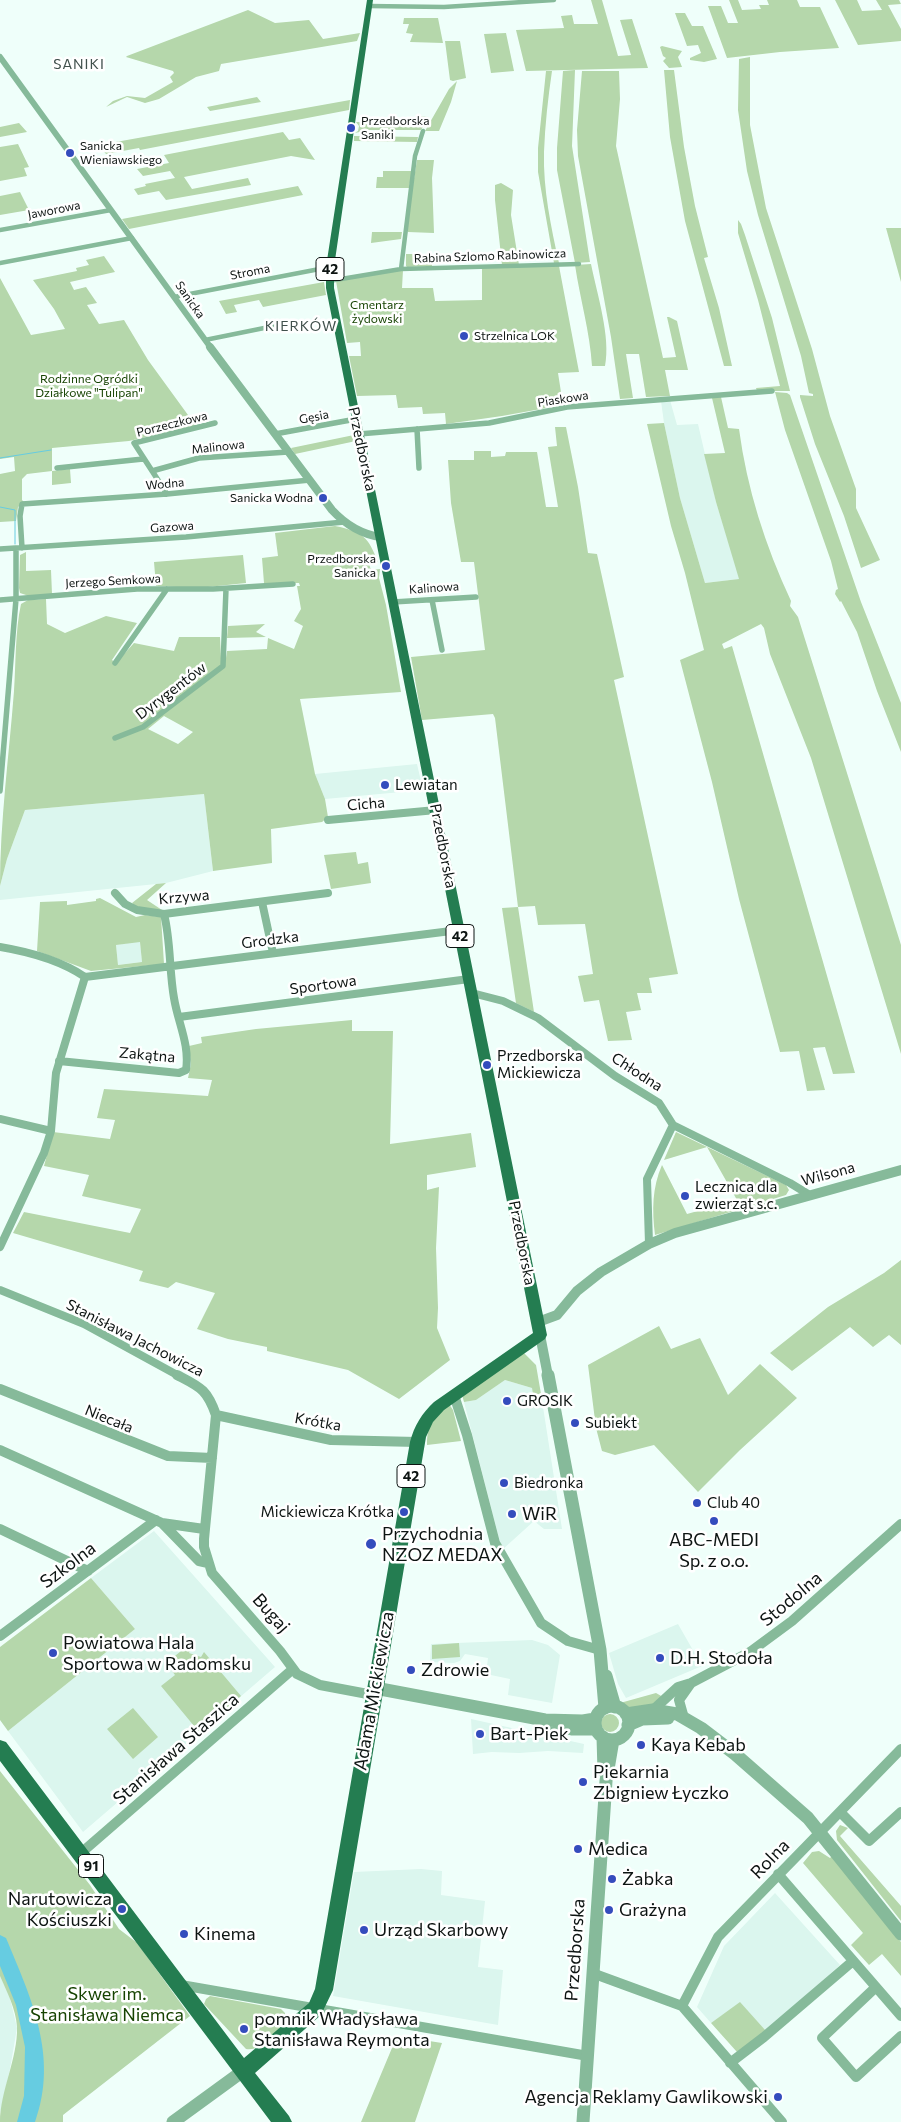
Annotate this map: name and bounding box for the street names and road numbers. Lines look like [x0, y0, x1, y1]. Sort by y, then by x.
street label: Jaworowa [26, 198, 82, 222]
street label: Rabina Szlomo Rabinowicza [414, 246, 566, 266]
road number: 42 [316, 258, 344, 280]
street label: Stroma [229, 261, 271, 283]
street label: Sanicka [172, 279, 208, 321]
street label: Piaskowa [537, 388, 589, 410]
street label: Przedborska [344, 405, 380, 493]
street label: Gęsia [298, 407, 330, 427]
street label: Porzeczkowa [135, 408, 209, 440]
street label: Malinowa [191, 437, 245, 457]
street label: Wodna [145, 475, 185, 493]
street label: Gazowa [150, 518, 194, 536]
street label: Jerzego Semkowa [65, 571, 161, 591]
street label: Kalinowa [409, 579, 459, 597]
street label: Dyrygentów [132, 659, 210, 723]
street label: Cicha [346, 793, 386, 815]
street label: Przedborska [426, 802, 460, 890]
street label: Krzywa [158, 886, 210, 908]
road number: 42 [446, 924, 474, 948]
street label: Grodzka [240, 928, 300, 952]
street label: Sportowa [289, 971, 357, 999]
street label: Zakątna [118, 1044, 176, 1066]
street label: Chłodna [608, 1049, 666, 1095]
street label: Wilsona [799, 1158, 857, 1190]
street label: Przedborska [505, 1199, 539, 1287]
street label: Stanisława Jachowicza [63, 1295, 207, 1381]
street label: Niecała [82, 1401, 136, 1437]
street label: Krótka [293, 1409, 343, 1435]
road number: 42 [397, 1464, 425, 1488]
street label: Szkolna [36, 1537, 100, 1593]
street label: Stodolna [756, 1567, 826, 1631]
street label: Bugaj [248, 1589, 294, 1637]
street label: Adama Mickiewicza [349, 1610, 399, 1772]
street label: Stanisława Staszica [109, 1689, 243, 1809]
street label: Rolna [746, 1835, 794, 1883]
road number: 91 [78, 1854, 104, 1878]
street label: Przedborska [561, 1898, 589, 2002]

